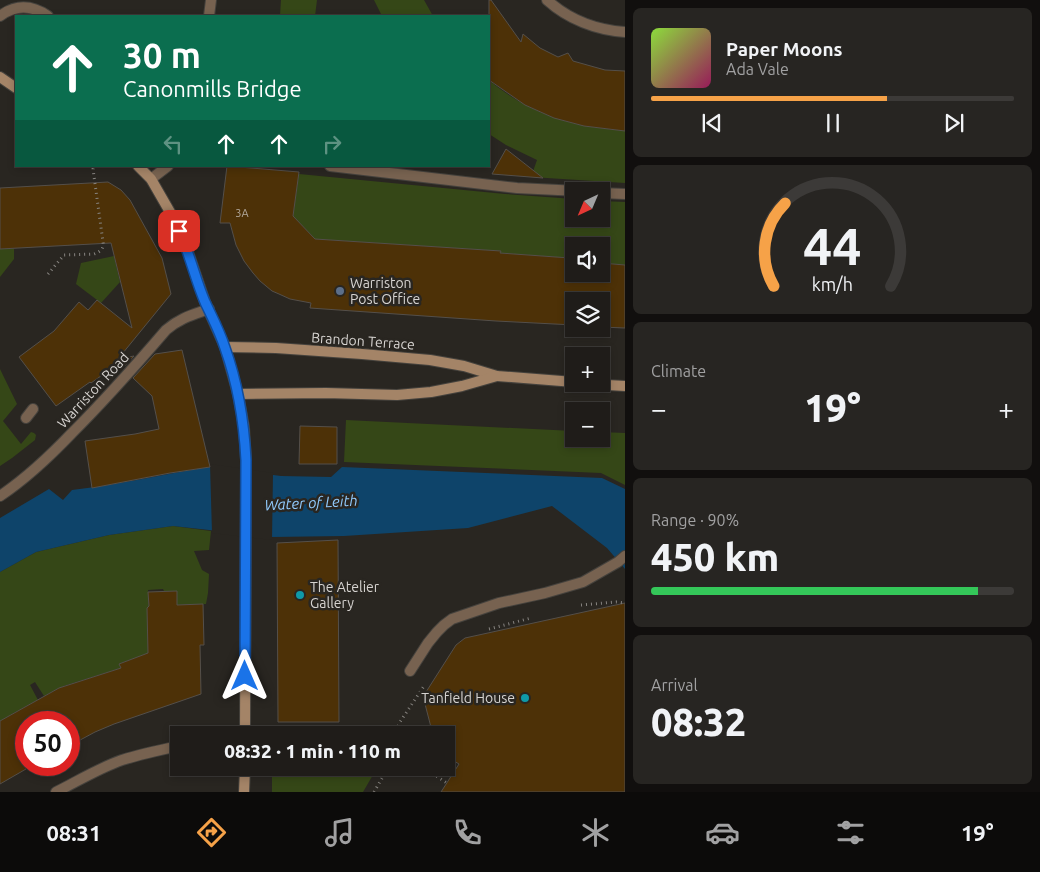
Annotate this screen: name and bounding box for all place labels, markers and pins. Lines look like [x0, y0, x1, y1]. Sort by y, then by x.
pin [158, 210, 200, 252]
place label: Warriston Post Office [350, 275, 420, 307]
marker: Warriston Post Office [334, 285, 346, 297]
place label: The Atelier Gallery [310, 579, 380, 611]
marker: The Atelier Gallery [294, 589, 306, 601]
place label: Tanfield House [421, 690, 515, 706]
marker: Tanfield House [519, 692, 531, 704]

